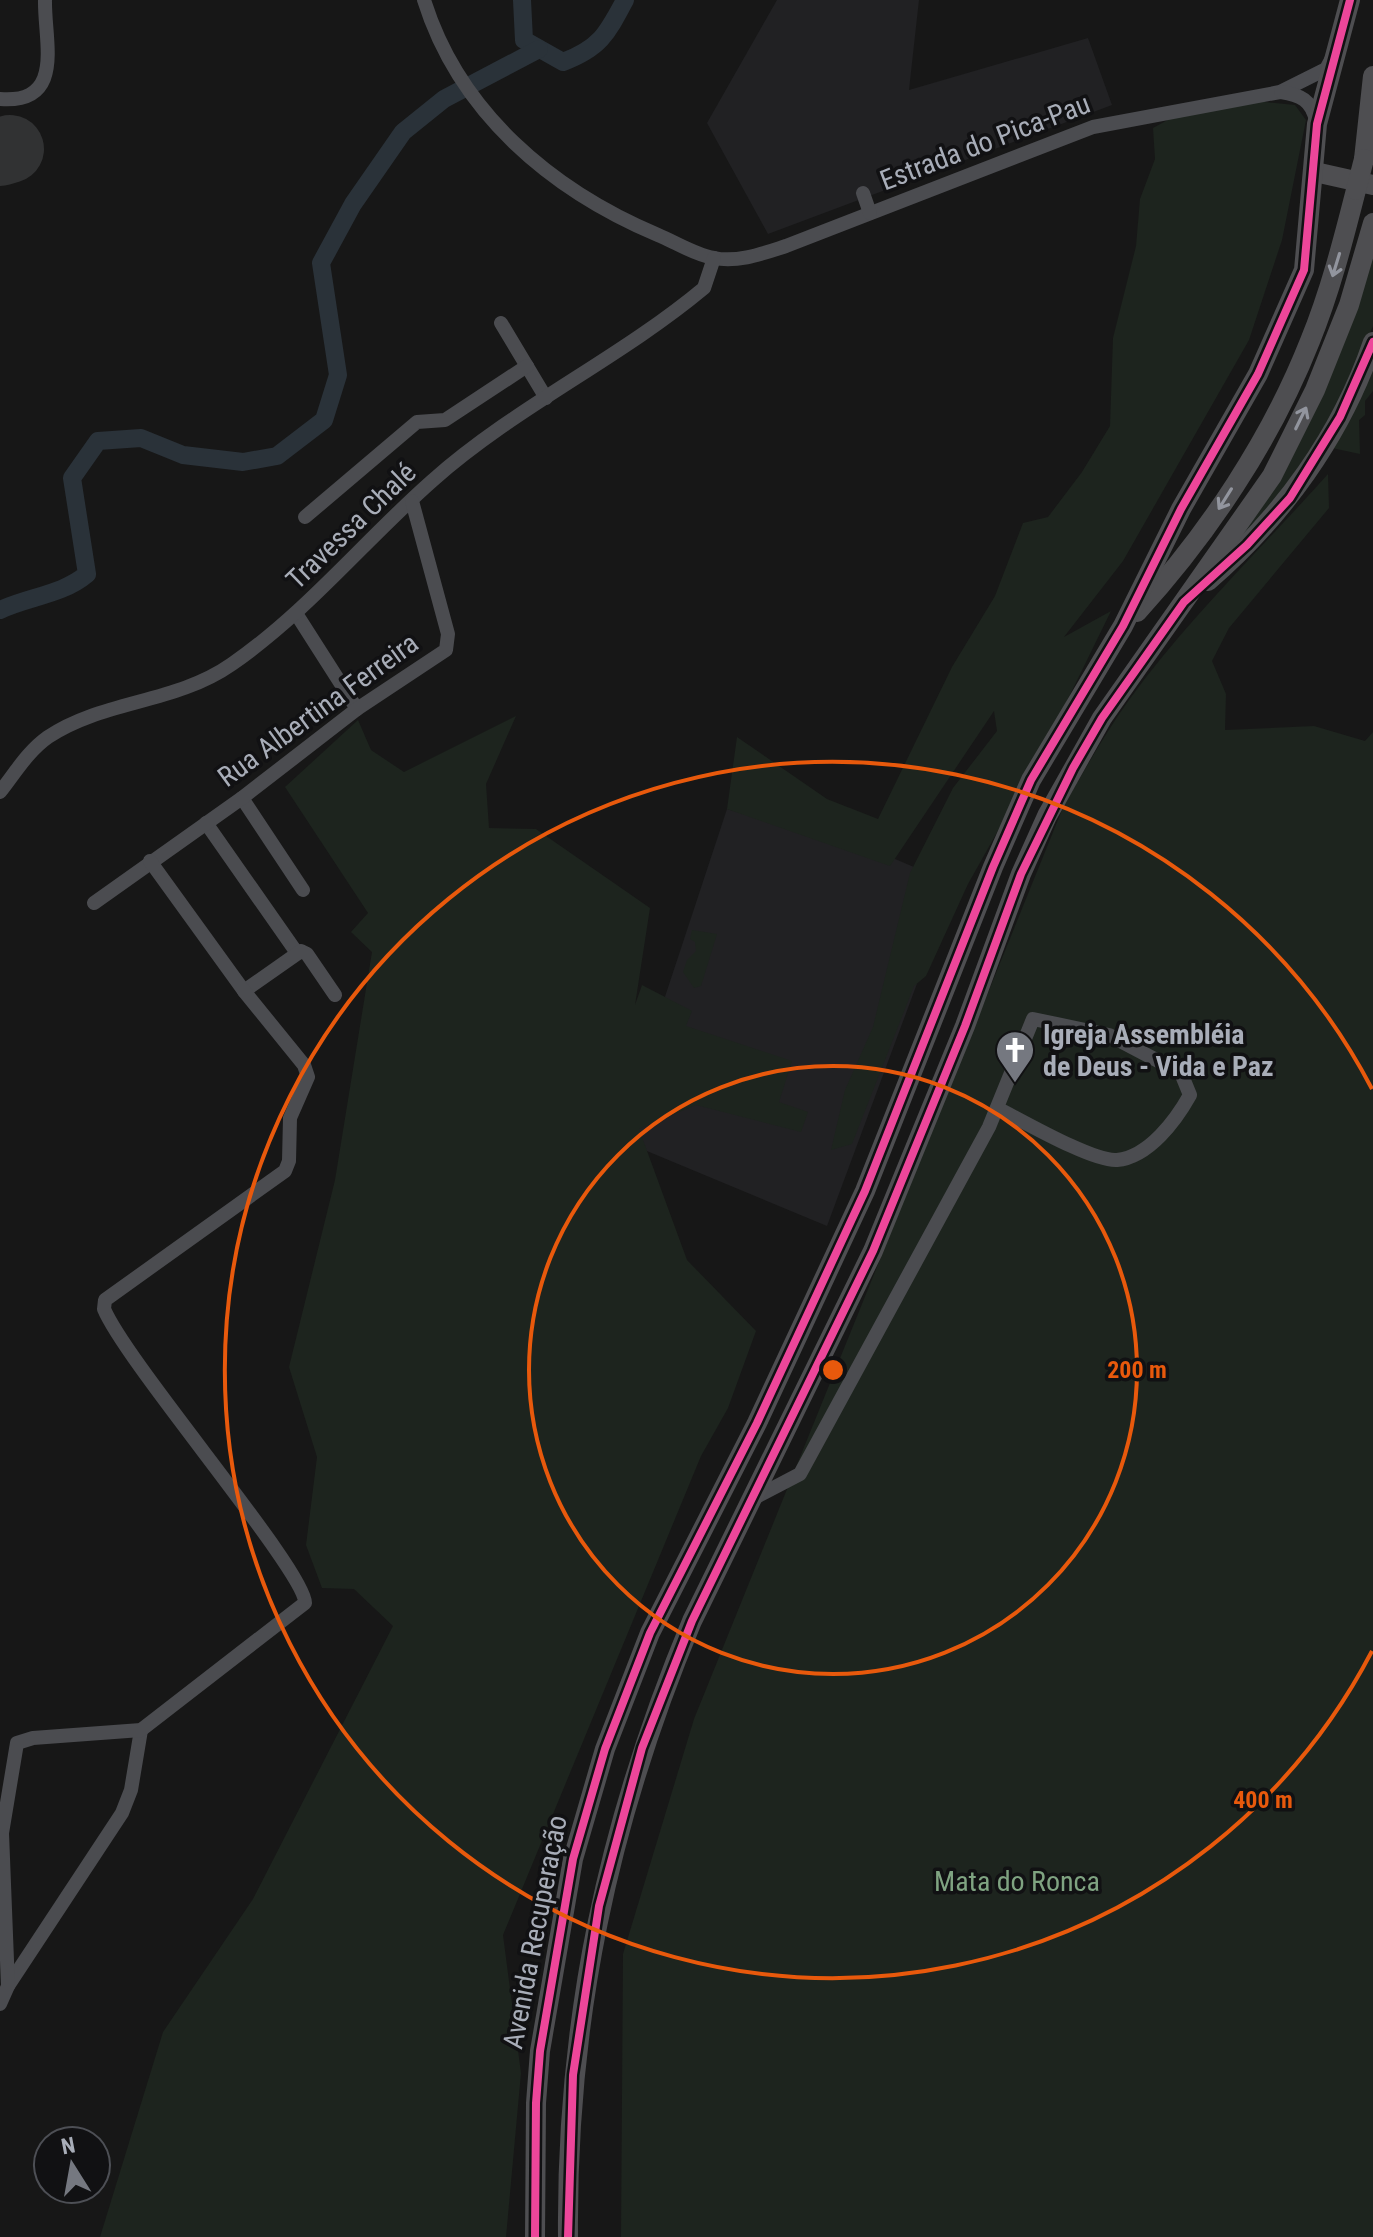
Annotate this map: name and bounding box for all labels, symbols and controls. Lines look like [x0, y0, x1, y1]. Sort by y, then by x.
street label: Estrada do Pica-Pau [875, 87, 1095, 197]
one-way arrow [1327, 252, 1342, 277]
one-way arrow [1293, 407, 1309, 431]
street label: Travessa Chalé [279, 456, 423, 596]
one-way arrow [1217, 487, 1233, 510]
street label: Rua Albertina Ferreira [212, 626, 424, 794]
place label: Igreja Assembléia de Deus - Vida e Paz [1043, 1018, 1274, 1083]
church icon: Igreja Assembléia de Deus - Vida e Paz [994, 1029, 1036, 1084]
centre of rings [819, 1356, 847, 1384]
text: 200 m [1107, 1356, 1167, 1384]
text: 400 m [1233, 1786, 1293, 1814]
street label: Avenida Recuperação [496, 1812, 574, 2052]
park label: Mata do Ronca [934, 1865, 1100, 1898]
north arrow [32, 2125, 112, 2205]
text: N [59, 2132, 77, 2159]

